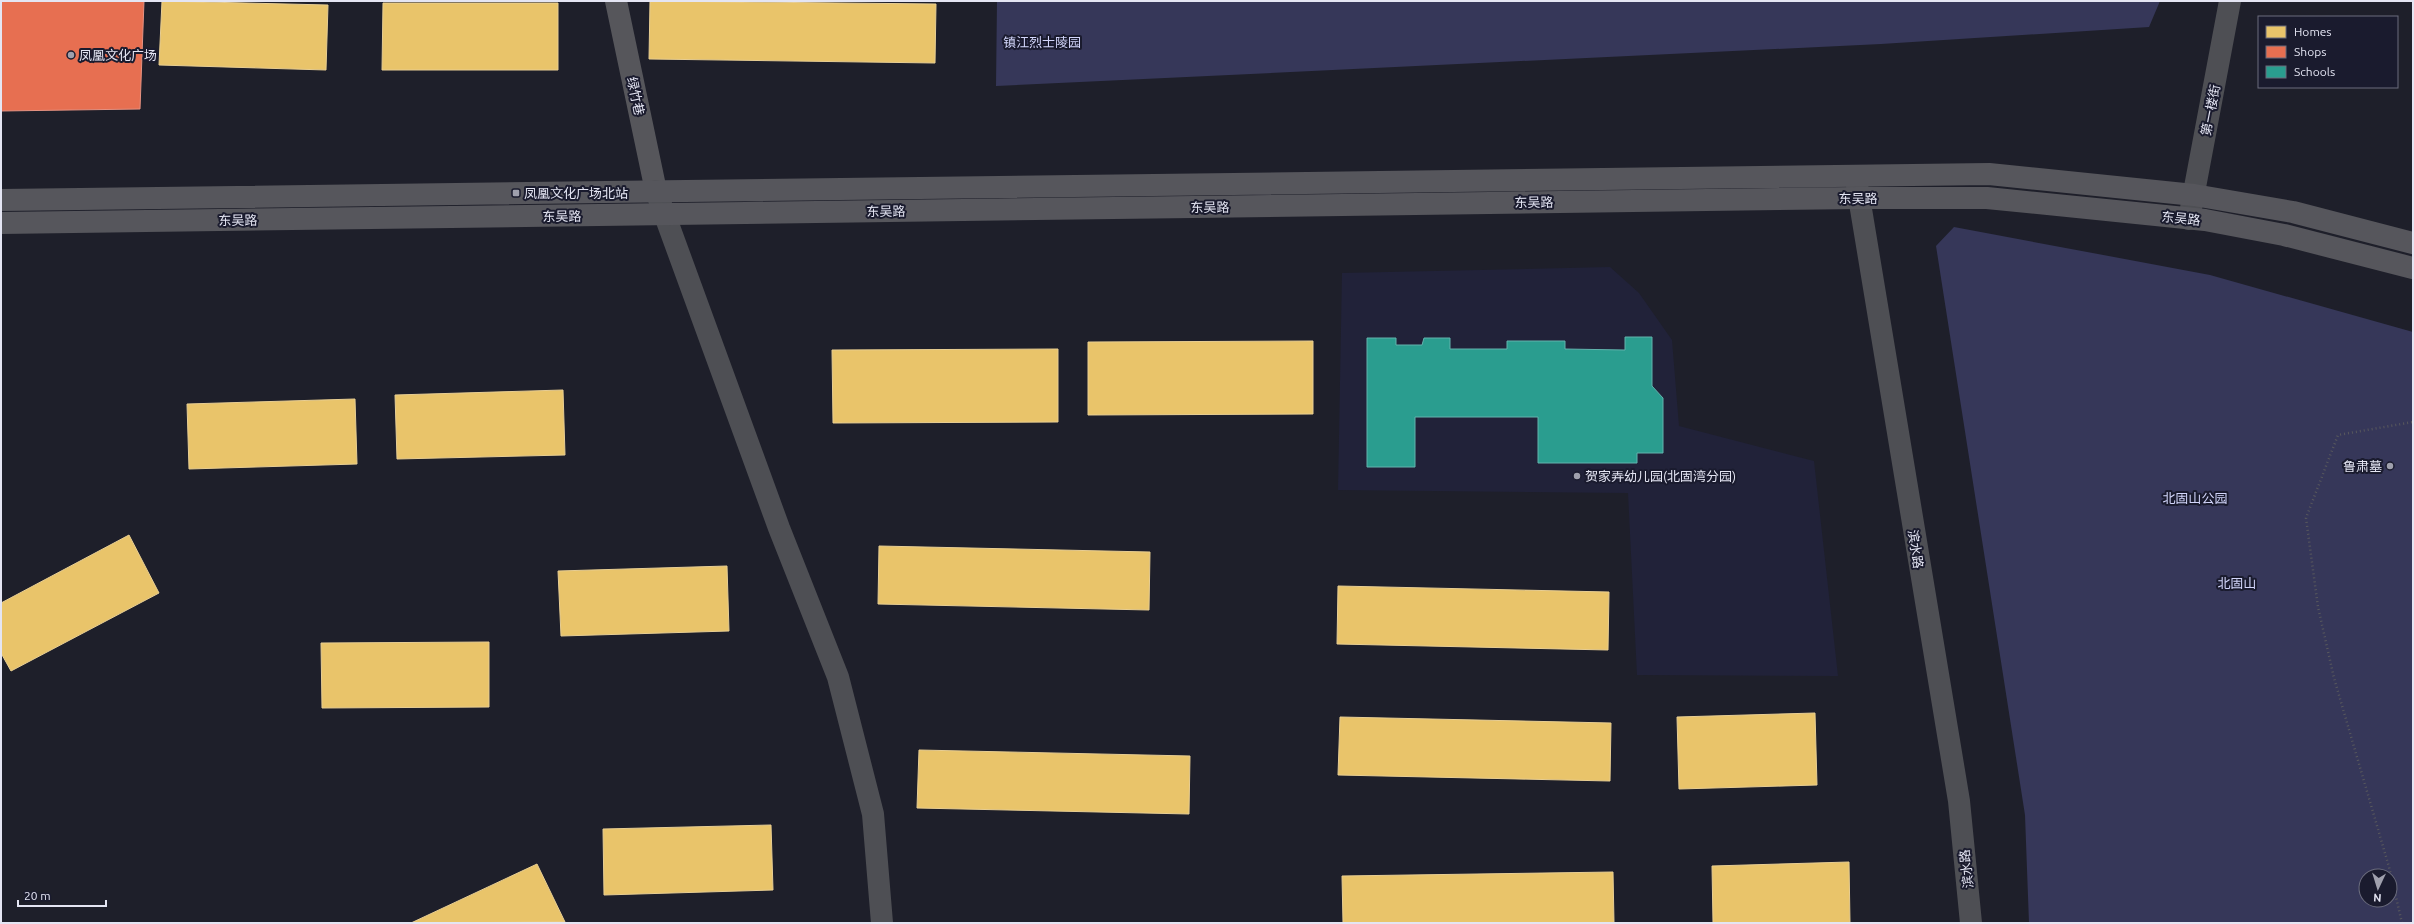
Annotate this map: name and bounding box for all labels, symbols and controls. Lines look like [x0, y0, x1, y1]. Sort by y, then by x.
legend [2258, 16, 2398, 88]
text: Homes [2294, 25, 2332, 38]
park label: 镇江烈士陵园 [1003, 35, 1081, 49]
text: Shops [2294, 45, 2326, 58]
place label: 凤凰文化广场 [79, 48, 157, 62]
marker: 凤凰文化广场 [66, 50, 76, 60]
text: Schools [2294, 65, 2335, 78]
street label: 绿竹巷 [625, 75, 647, 117]
street label: 第一楼街 [2198, 83, 2222, 137]
place label: 凤凰文化广场北站 [524, 186, 628, 200]
marker: 凤凰文化广场北站 [511, 188, 521, 198]
street label: 东吴路 [1838, 191, 1878, 205]
street label: 东吴路 [1514, 195, 1554, 209]
street label: 东吴路 [1190, 200, 1230, 214]
street label: 东吴路 [866, 204, 906, 218]
street label: 东吴路 [542, 209, 582, 223]
street label: 东吴路 [2161, 209, 2201, 227]
street label: 东吴路 [218, 213, 258, 227]
place label: 鲁肃墓 [2343, 459, 2382, 473]
marker: 鲁肃墓 [2385, 461, 2395, 471]
place label: 贺家弄幼儿园(北固湾分园) [1585, 469, 1736, 484]
marker: 贺家弄幼儿园(北固湾分园) [1572, 471, 1582, 481]
park label: 北固山公园 [2162, 491, 2228, 505]
street label: 滨水路 [1906, 529, 1926, 569]
park label: 北固山 [2217, 576, 2257, 590]
street label: 滨水路 [1957, 849, 1975, 889]
north arrow [2358, 868, 2398, 908]
scale bar [18, 882, 106, 908]
text: 20 m [24, 889, 51, 902]
text: N [2373, 892, 2382, 904]

